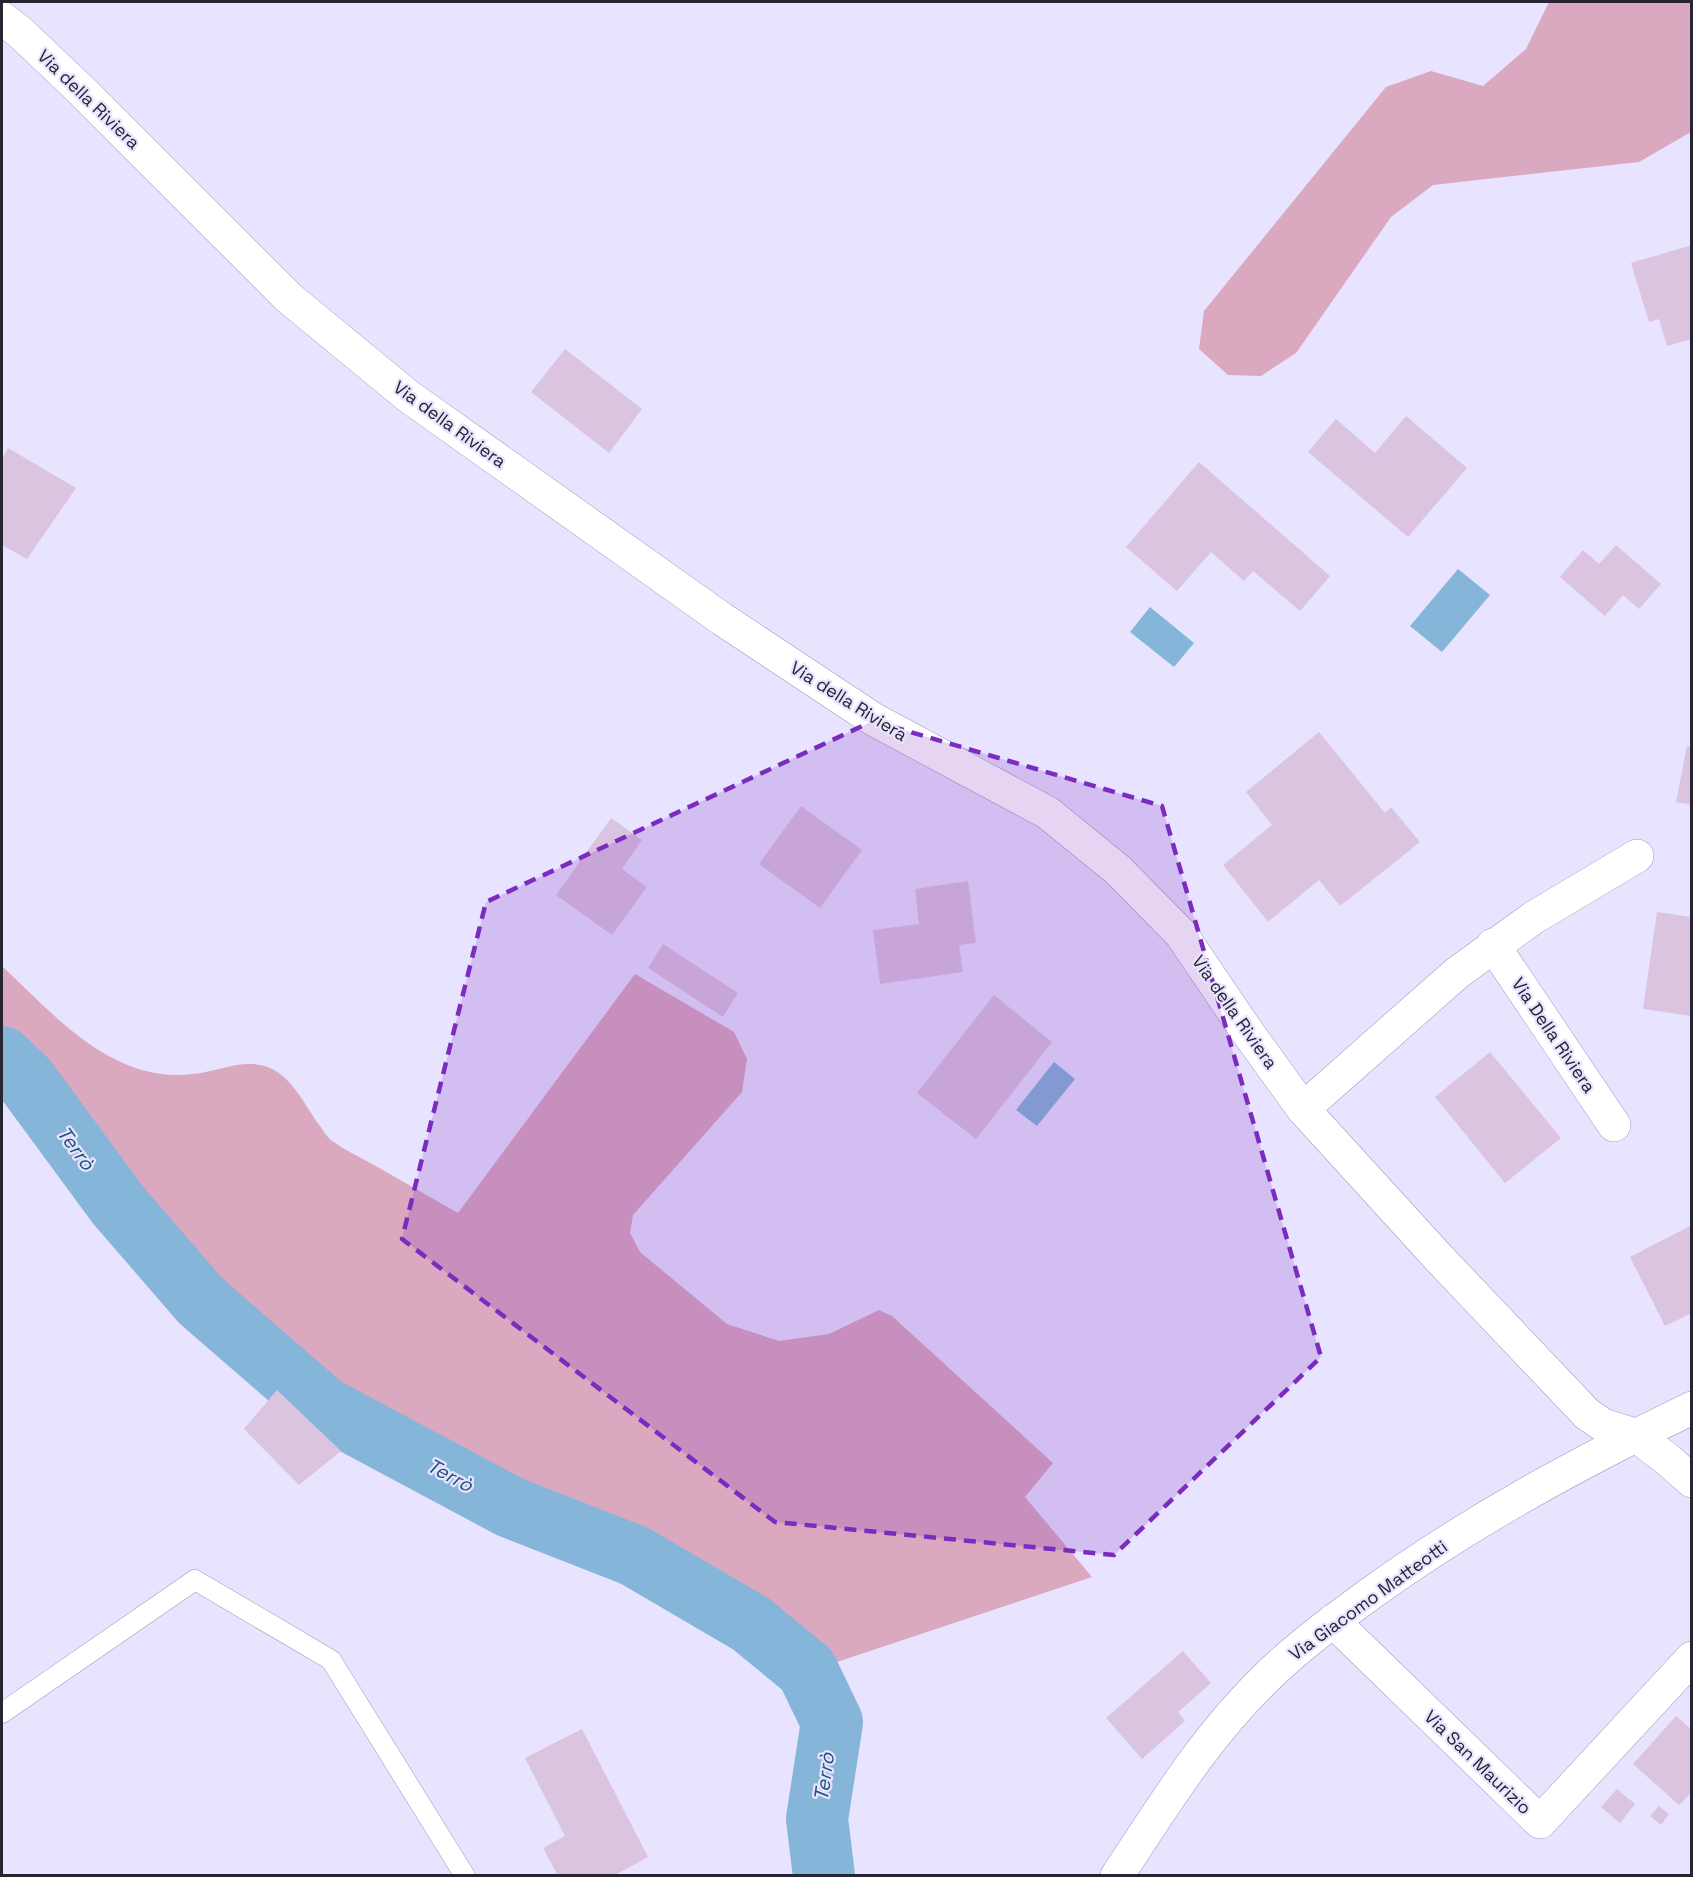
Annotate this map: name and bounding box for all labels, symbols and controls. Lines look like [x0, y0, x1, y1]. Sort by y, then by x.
street label: Via della Riviera [33, 44, 145, 154]
street label: Via della Riviera [389, 375, 511, 473]
street label: Via della Riviera [786, 656, 912, 746]
street label: Via della Riviera [1187, 951, 1283, 1073]
street label: Via Della Riviera [1507, 973, 1601, 1097]
water label: Terrò [51, 1121, 101, 1176]
water label: Terrò [422, 1452, 478, 1498]
street label: Via Giacomo Matteotti [1284, 1535, 1452, 1665]
street label: Via San Maurizio [1420, 1705, 1536, 1819]
water label: Terrò [808, 1750, 840, 1803]

